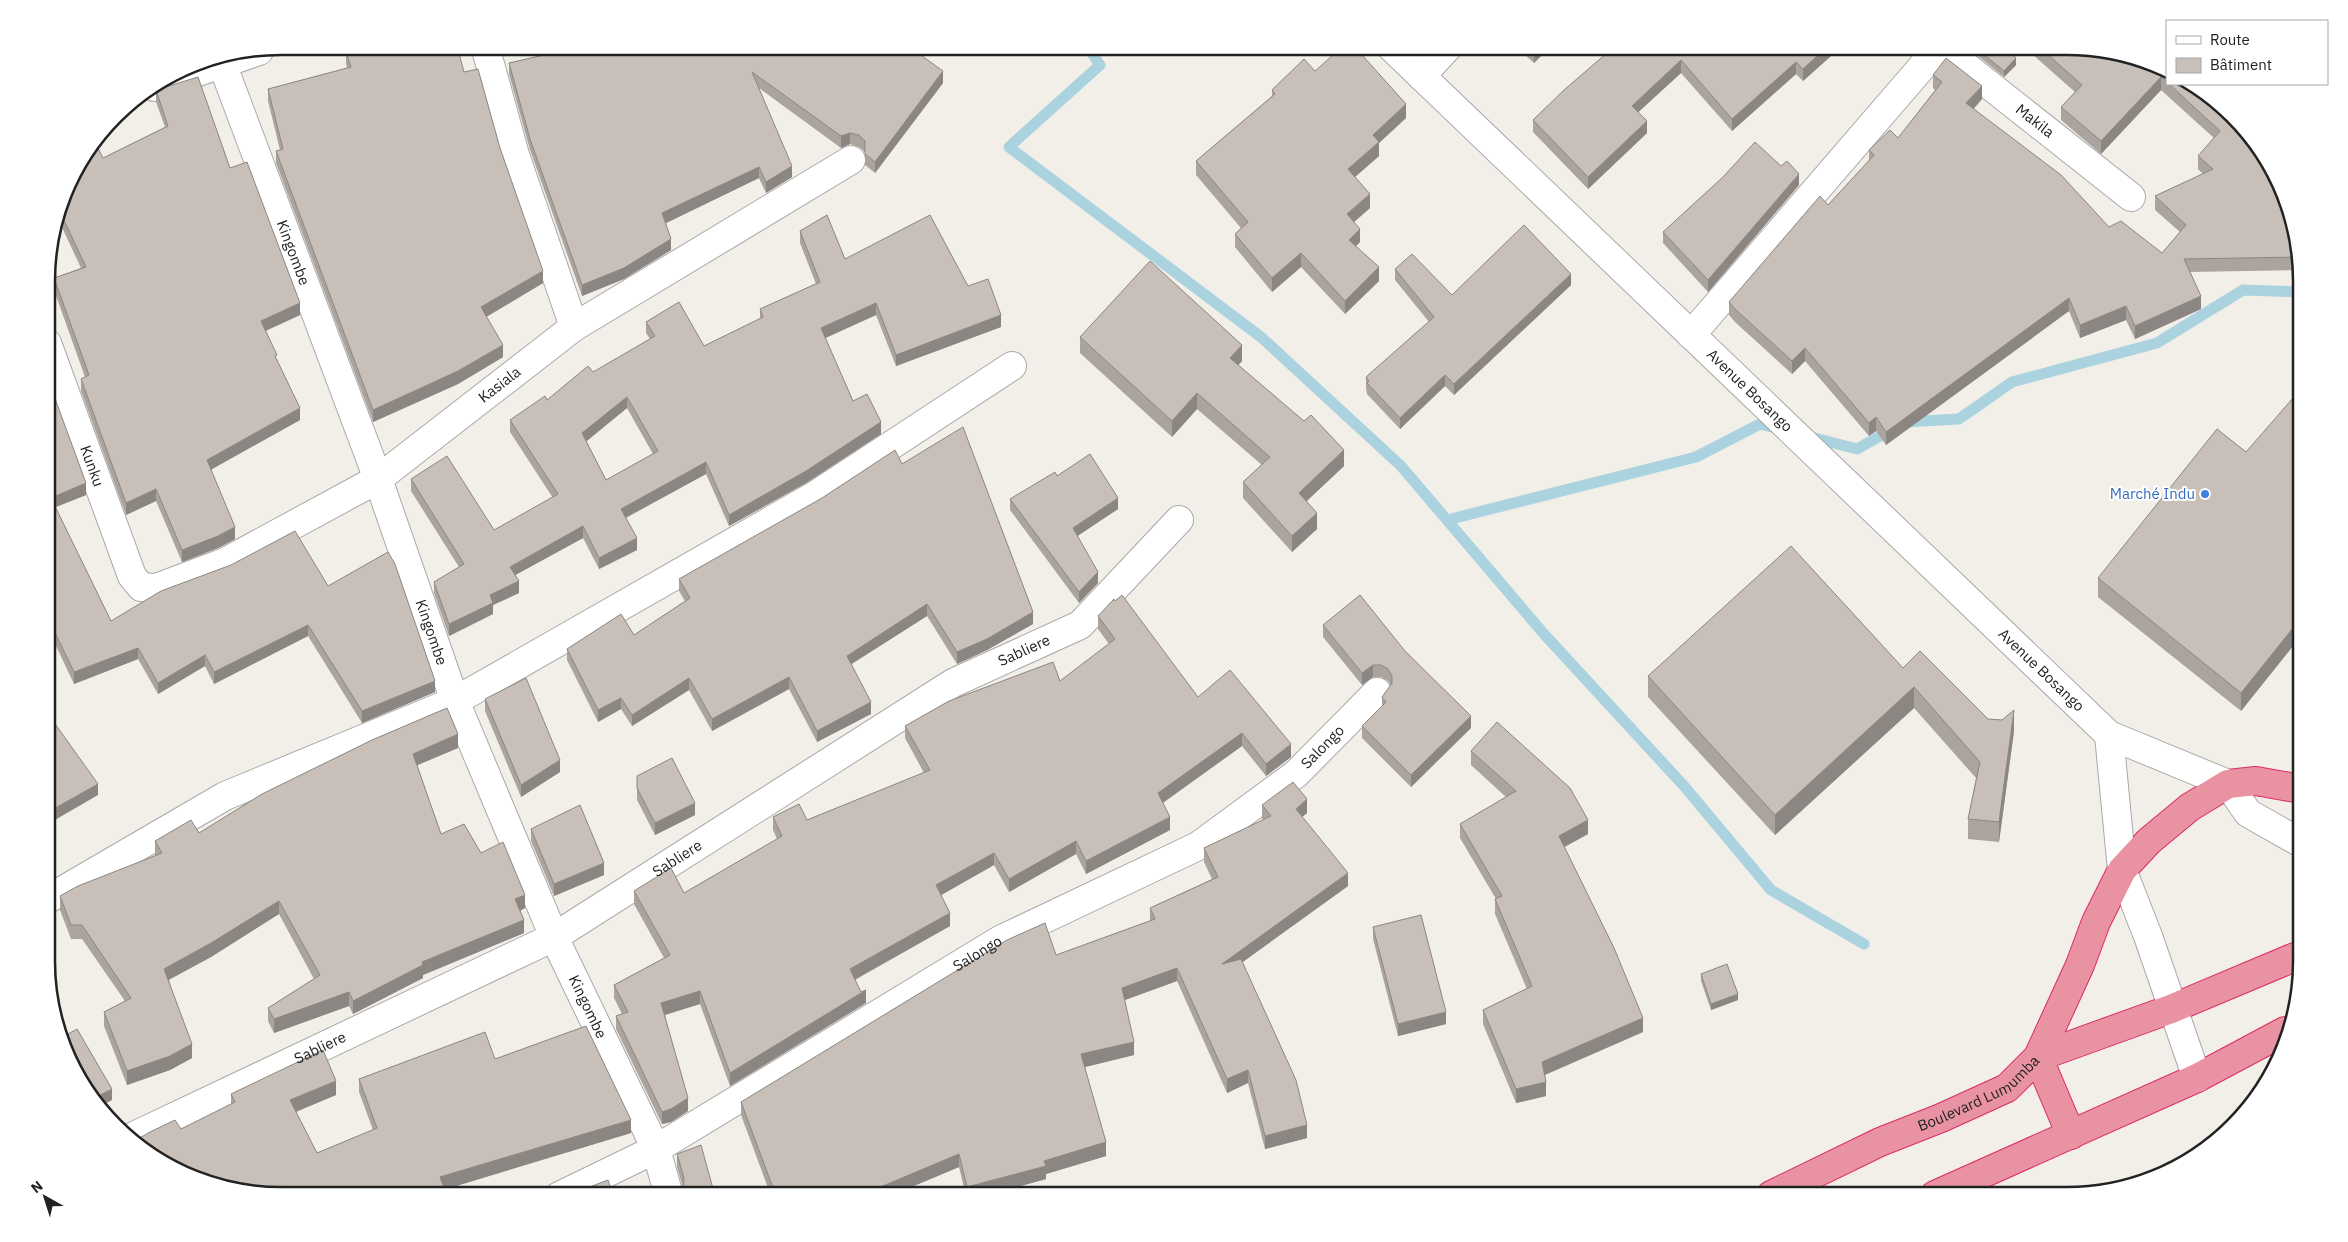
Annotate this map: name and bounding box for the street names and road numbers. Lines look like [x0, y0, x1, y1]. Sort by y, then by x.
street label: Makila [2012, 100, 2058, 142]
street label: Kingombe [273, 217, 314, 288]
street label: Avenue Bosango [1703, 345, 1797, 436]
street label: Kasiala [474, 362, 524, 407]
street label: Kunku [76, 443, 109, 489]
street label: Kingombe [412, 597, 452, 667]
street label: Avenue Bosango [1995, 624, 2089, 715]
street label: Sabliere [995, 630, 1053, 670]
street label: Salongo [1297, 721, 1348, 773]
street label: Sabliere [649, 835, 705, 881]
street label: Salongo [949, 931, 1005, 975]
street label: Kingombe [565, 972, 611, 1041]
street label: Sabliere [291, 1027, 349, 1068]
street label: Boulevard Lumumba [1915, 1051, 2043, 1135]

